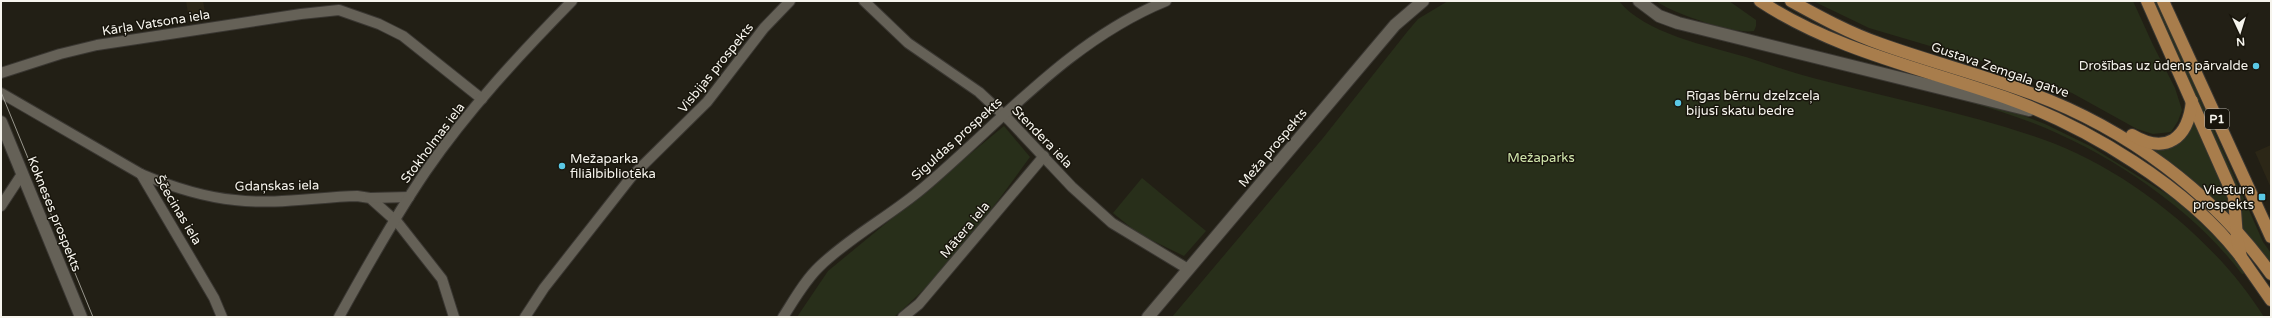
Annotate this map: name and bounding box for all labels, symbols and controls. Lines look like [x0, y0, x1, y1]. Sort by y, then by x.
street label: Kārļa Vatsona iela [101, 7, 211, 39]
north arrow [2220, 12, 2260, 52]
street label: Visbijas prospekts [675, 20, 757, 116]
text: N [2236, 35, 2246, 48]
street label: Gustava Zemgala gatve [1929, 39, 2071, 101]
place label: Drošības uz ūdens pārvalde [2079, 58, 2248, 74]
marker: Drošības uz ūdens pārvalde [2251, 61, 2261, 71]
place label: Rīgas bērnu dzelzceļa bijusī skatu bedre [1686, 88, 1820, 119]
street label: Siguldas prospekts [908, 94, 1006, 184]
marker: Rīgas bērnu dzelzceļa bijusī skatu bedre [1673, 98, 1683, 108]
street label: Stokholmas iela [398, 100, 468, 186]
street label: Stendera iela [1008, 103, 1076, 171]
street label: Meža prospekts [1235, 105, 1311, 191]
road number: P1 [2205, 109, 2229, 129]
park label: Mežaparks [1507, 150, 1575, 166]
place label: Mežaparka filiālbibliotēka [570, 151, 656, 182]
street label: Kokneses prospekts [24, 154, 84, 274]
marker: Mežaparka filiālbibliotēka [557, 161, 567, 171]
street label: Ščecinas iela [151, 172, 205, 248]
street label: Gdaņskas iela [235, 177, 319, 195]
place label: Viestura prospekts [2193, 182, 2254, 213]
marker: Viestura prospekts [2257, 192, 2267, 202]
street label: Mātera iela [937, 199, 993, 261]

